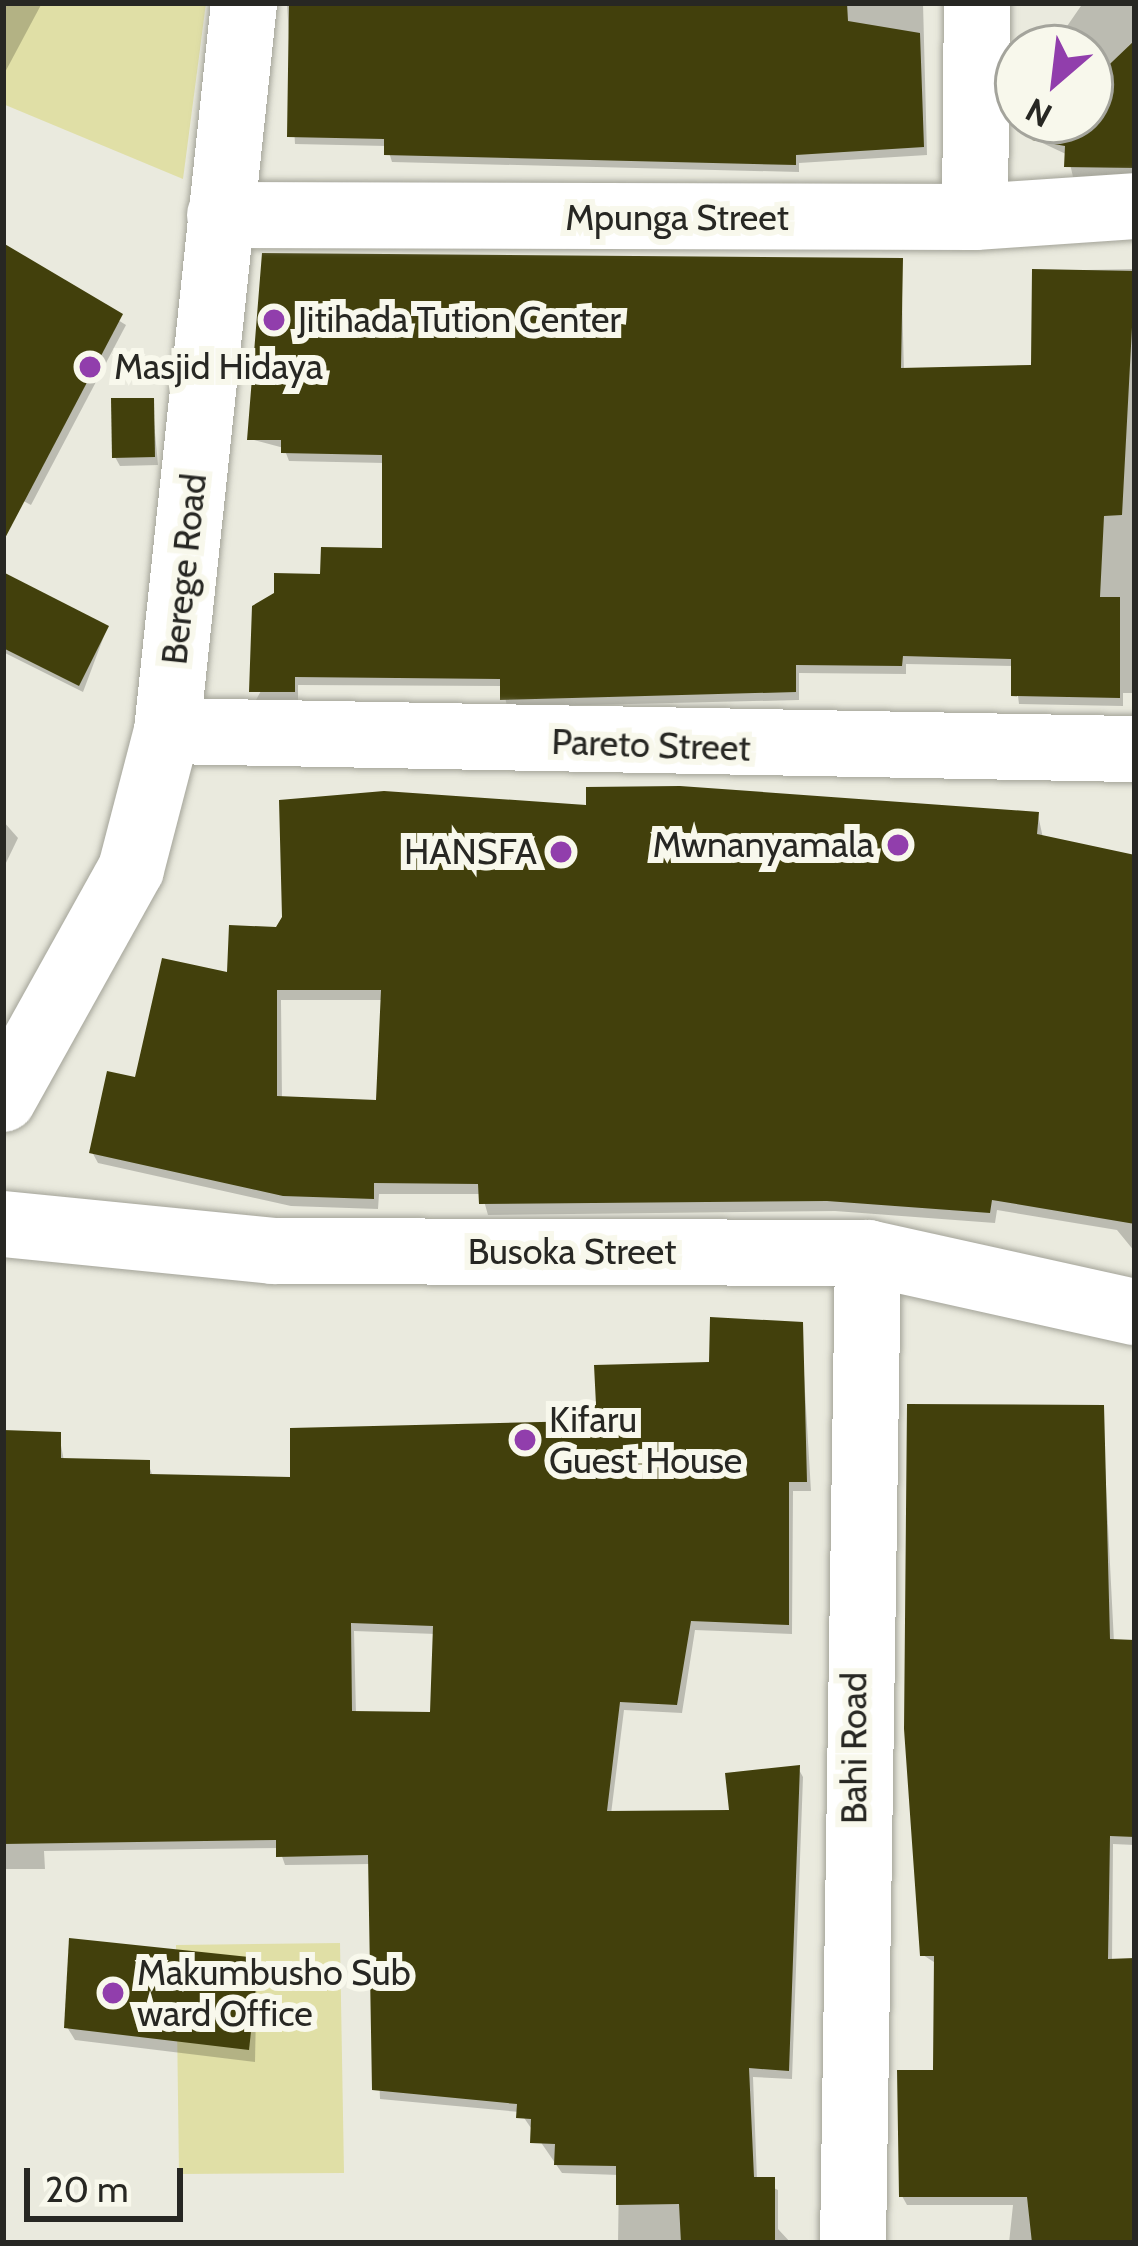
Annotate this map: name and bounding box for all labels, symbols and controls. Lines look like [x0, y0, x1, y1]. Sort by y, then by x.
north arrow [994, 24, 1114, 144]
text: N [1019, 90, 1058, 136]
street label: Mpunga Street [565, 196, 789, 240]
place label: Jitihada Tution Center [298, 298, 621, 342]
marker: Jitihada Tution Center [261, 307, 287, 333]
place label: Masjid Hidaya [114, 345, 323, 389]
marker: Masjid Hidaya [77, 354, 103, 380]
street label: Berege Road [152, 471, 216, 667]
street label: Pareto Street [551, 720, 751, 770]
place label: Mwnanyamala [652, 823, 874, 867]
place label: HANSFA [404, 830, 537, 874]
marker: Mwnanyamala [885, 832, 911, 858]
marker: HANSFA [548, 839, 574, 865]
street label: Busoka Street [468, 1230, 676, 1274]
place label: Kifaru Guest House [549, 1397, 742, 1482]
marker: Kifaru Guest House [512, 1427, 538, 1453]
street label: Bahi Road [832, 1672, 876, 1824]
place label: Makumbusho Sub ward Office [137, 1950, 411, 2035]
marker: Makumbusho Sub ward Office [100, 1980, 126, 2006]
scale bar [30, 2144, 189, 2218]
text: 20 m [45, 2167, 129, 2211]

